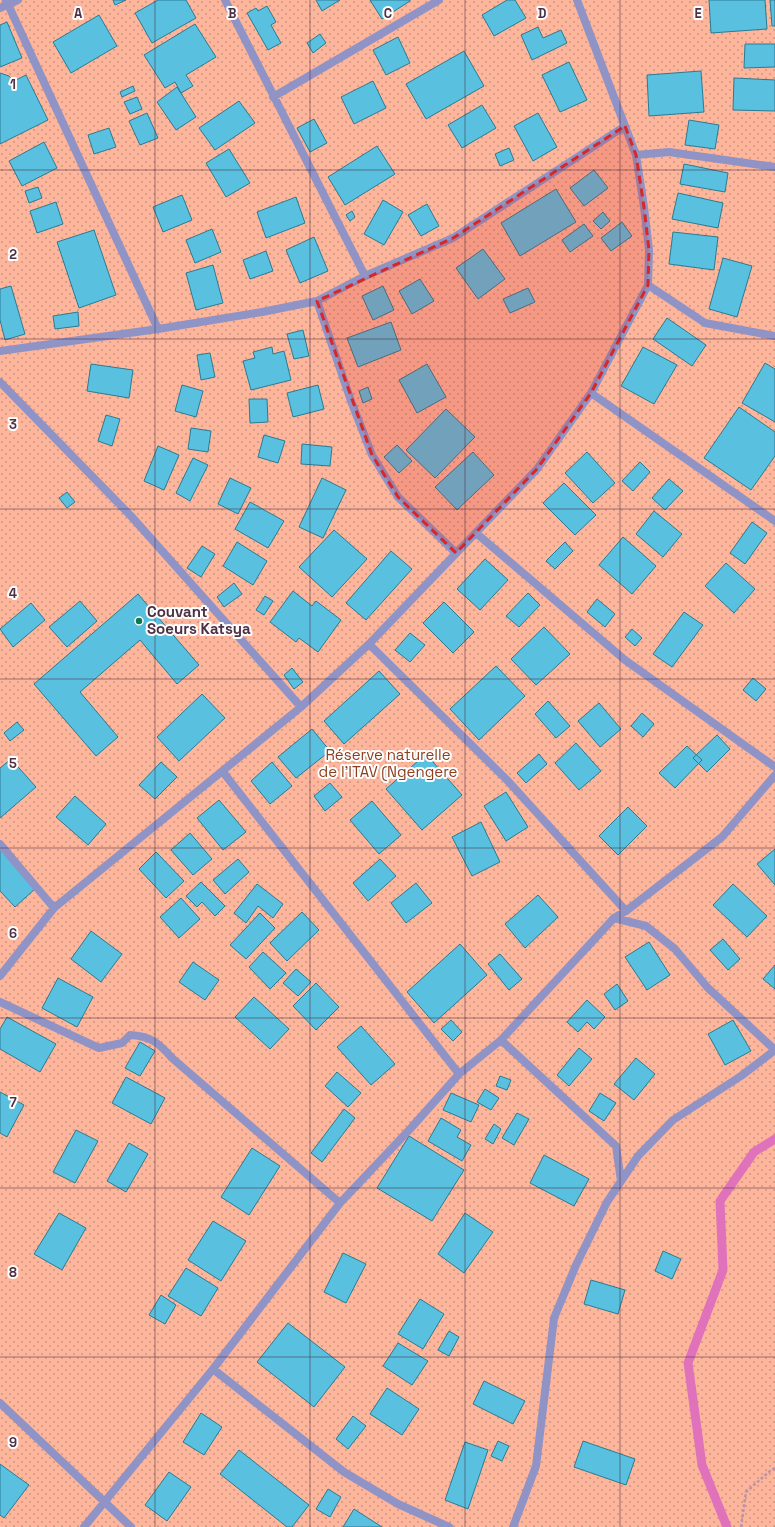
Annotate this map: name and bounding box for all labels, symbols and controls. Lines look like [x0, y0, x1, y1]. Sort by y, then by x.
text: A [74, 5, 83, 22]
text: B [228, 5, 237, 22]
text: C [384, 5, 392, 22]
text: D [538, 5, 547, 22]
text: E [694, 5, 702, 22]
text: 1 [10, 76, 16, 93]
text: 2 [9, 246, 17, 263]
text: 3 [9, 416, 17, 433]
text: 4 [9, 585, 17, 602]
place label: Couvant Soeurs Katsya [147, 602, 251, 638]
marker: Couvant Soeurs Katsya [134, 616, 144, 626]
park label: Réserve naturelle de l'ITAV (Ngengere [319, 745, 458, 782]
text: 5 [9, 755, 17, 772]
text: 6 [9, 925, 17, 942]
text: 7 [9, 1094, 17, 1111]
text: 8 [9, 1264, 17, 1281]
text: 9 [9, 1434, 17, 1451]

